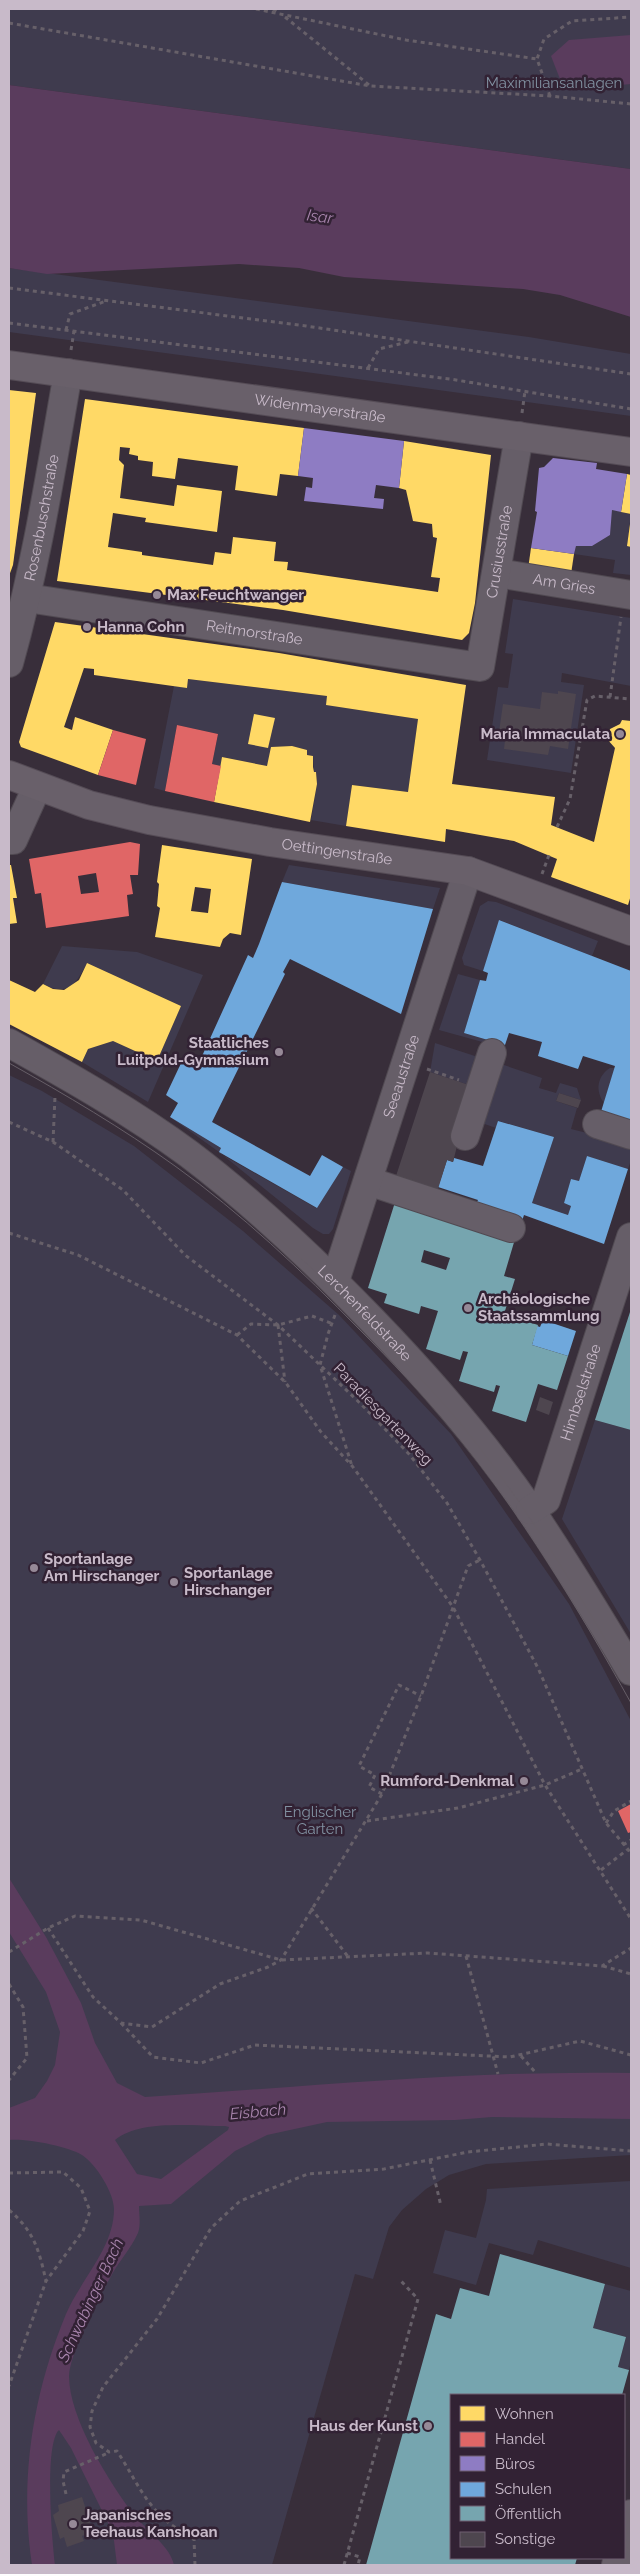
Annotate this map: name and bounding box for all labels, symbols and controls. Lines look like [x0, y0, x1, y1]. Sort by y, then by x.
park label: Maximiliansanlagen [486, 74, 622, 92]
water label: Isar [306, 205, 335, 228]
street label: Widenmayerstraße [253, 390, 387, 427]
street label: Rosenbuschstraße [21, 453, 63, 583]
street label: Crusiusstraße [483, 504, 516, 600]
street label: Am Gries [531, 570, 597, 598]
place label: Max Feuchtwanger [167, 586, 304, 604]
marker: Max Feuchtwanger [151, 589, 163, 601]
street label: Reitmorstraße [205, 616, 304, 649]
place label: Hanna Cohn [97, 618, 185, 636]
marker: Hanna Cohn [81, 621, 93, 633]
place label: Maria Immaculata [480, 725, 610, 743]
marker: Maria Immaculata [614, 728, 626, 740]
street label: Oettingenstraße [280, 835, 394, 869]
street label: Seeaustraße [379, 1032, 423, 1120]
place label: Staatliches Luitpold-Gymnasium [117, 1034, 269, 1069]
marker: Staatliches Luitpold-Gymnasium [273, 1046, 285, 1058]
street label: Lerchenfeldstraße [314, 1262, 415, 1365]
place label: Archäologische Staatssammlung [478, 1290, 600, 1325]
marker: Archäologische Staatssammlung [462, 1302, 474, 1314]
street label: Himbselstraße [557, 1342, 605, 1443]
street label: Paradiesgartenweg [330, 1359, 436, 1469]
place label: Sportanlage Am Hirschanger [44, 1550, 160, 1585]
marker: Sportanlage Am Hirschanger [28, 1562, 40, 1574]
place label: Sportanlage Hirschanger [184, 1564, 273, 1599]
marker: Sportanlage Hirschanger [168, 1576, 180, 1588]
place label: Rumford-Denkmal [380, 1772, 514, 1790]
marker: Rumford-Denkmal [518, 1775, 530, 1787]
park label: Englischer Garten [284, 1803, 357, 1838]
water label: Eisbach [229, 2100, 287, 2123]
water label: Schwabinger Bach [53, 2235, 127, 2366]
legend [450, 2394, 625, 2559]
text: Wohnen [495, 2405, 554, 2423]
place label: Haus der Kunst [309, 2417, 418, 2435]
marker: Haus der Kunst [422, 2420, 434, 2432]
text: Handel [495, 2430, 546, 2448]
text: Büros [495, 2455, 535, 2473]
text: Schulen [495, 2480, 552, 2498]
text: Öffentlich [495, 2504, 562, 2523]
place label: Japanisches Teehaus Kanshoan [83, 2506, 218, 2541]
marker: Japanisches Teehaus Kanshoan [67, 2518, 79, 2530]
text: Sonstige [495, 2530, 556, 2548]

